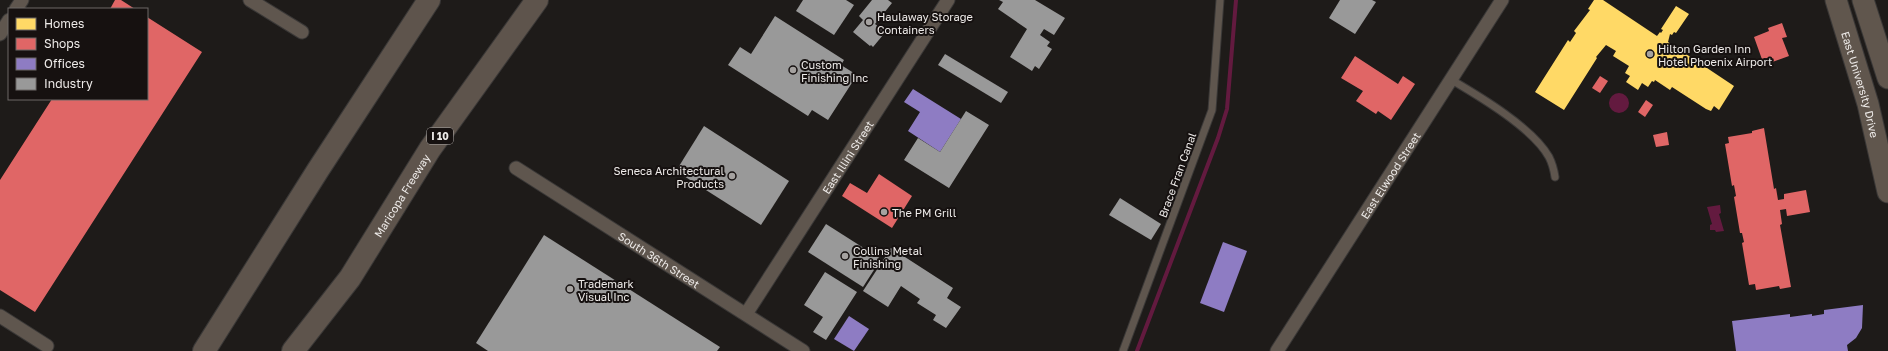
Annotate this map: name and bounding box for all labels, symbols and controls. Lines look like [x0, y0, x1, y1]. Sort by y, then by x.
legend [8, 8, 148, 100]
place label: Haulaway Storage Containers [877, 10, 973, 36]
text: Homes [44, 16, 84, 31]
marker: Haulaway Storage Containers [864, 17, 874, 27]
street label: East University Drive [1840, 30, 1882, 139]
text: Shops [44, 36, 80, 51]
place label: Hilton Garden Inn Hotel Phoenix Airport [1658, 42, 1772, 68]
marker: Hilton Garden Inn Hotel Phoenix Airport [1645, 49, 1655, 59]
text: Offices [44, 56, 85, 71]
place label: Custom Finishing Inc [801, 58, 868, 84]
marker: Custom Finishing Inc [788, 65, 798, 75]
text: Industry [44, 76, 93, 91]
street label: East Illini Street [819, 118, 875, 196]
road number: I 10 [427, 128, 453, 144]
street label: East Elwood Street [1357, 129, 1422, 221]
street label: Brace Fran Canal [1156, 130, 1199, 219]
street label: Maricopa Freeway [371, 151, 432, 239]
place label: Seneca Architectural Products [613, 164, 724, 190]
marker: Seneca Architectural Products [727, 171, 737, 181]
place label: The PM Grill [892, 206, 957, 219]
marker: The PM Grill [879, 207, 889, 217]
street label: South 36th Street [616, 229, 702, 290]
place label: Collins Metal Finishing [853, 244, 923, 270]
marker: Collins Metal Finishing [840, 251, 850, 261]
place label: Trademark Visual Inc [578, 277, 634, 303]
marker: Trademark Visual Inc [565, 284, 575, 294]

